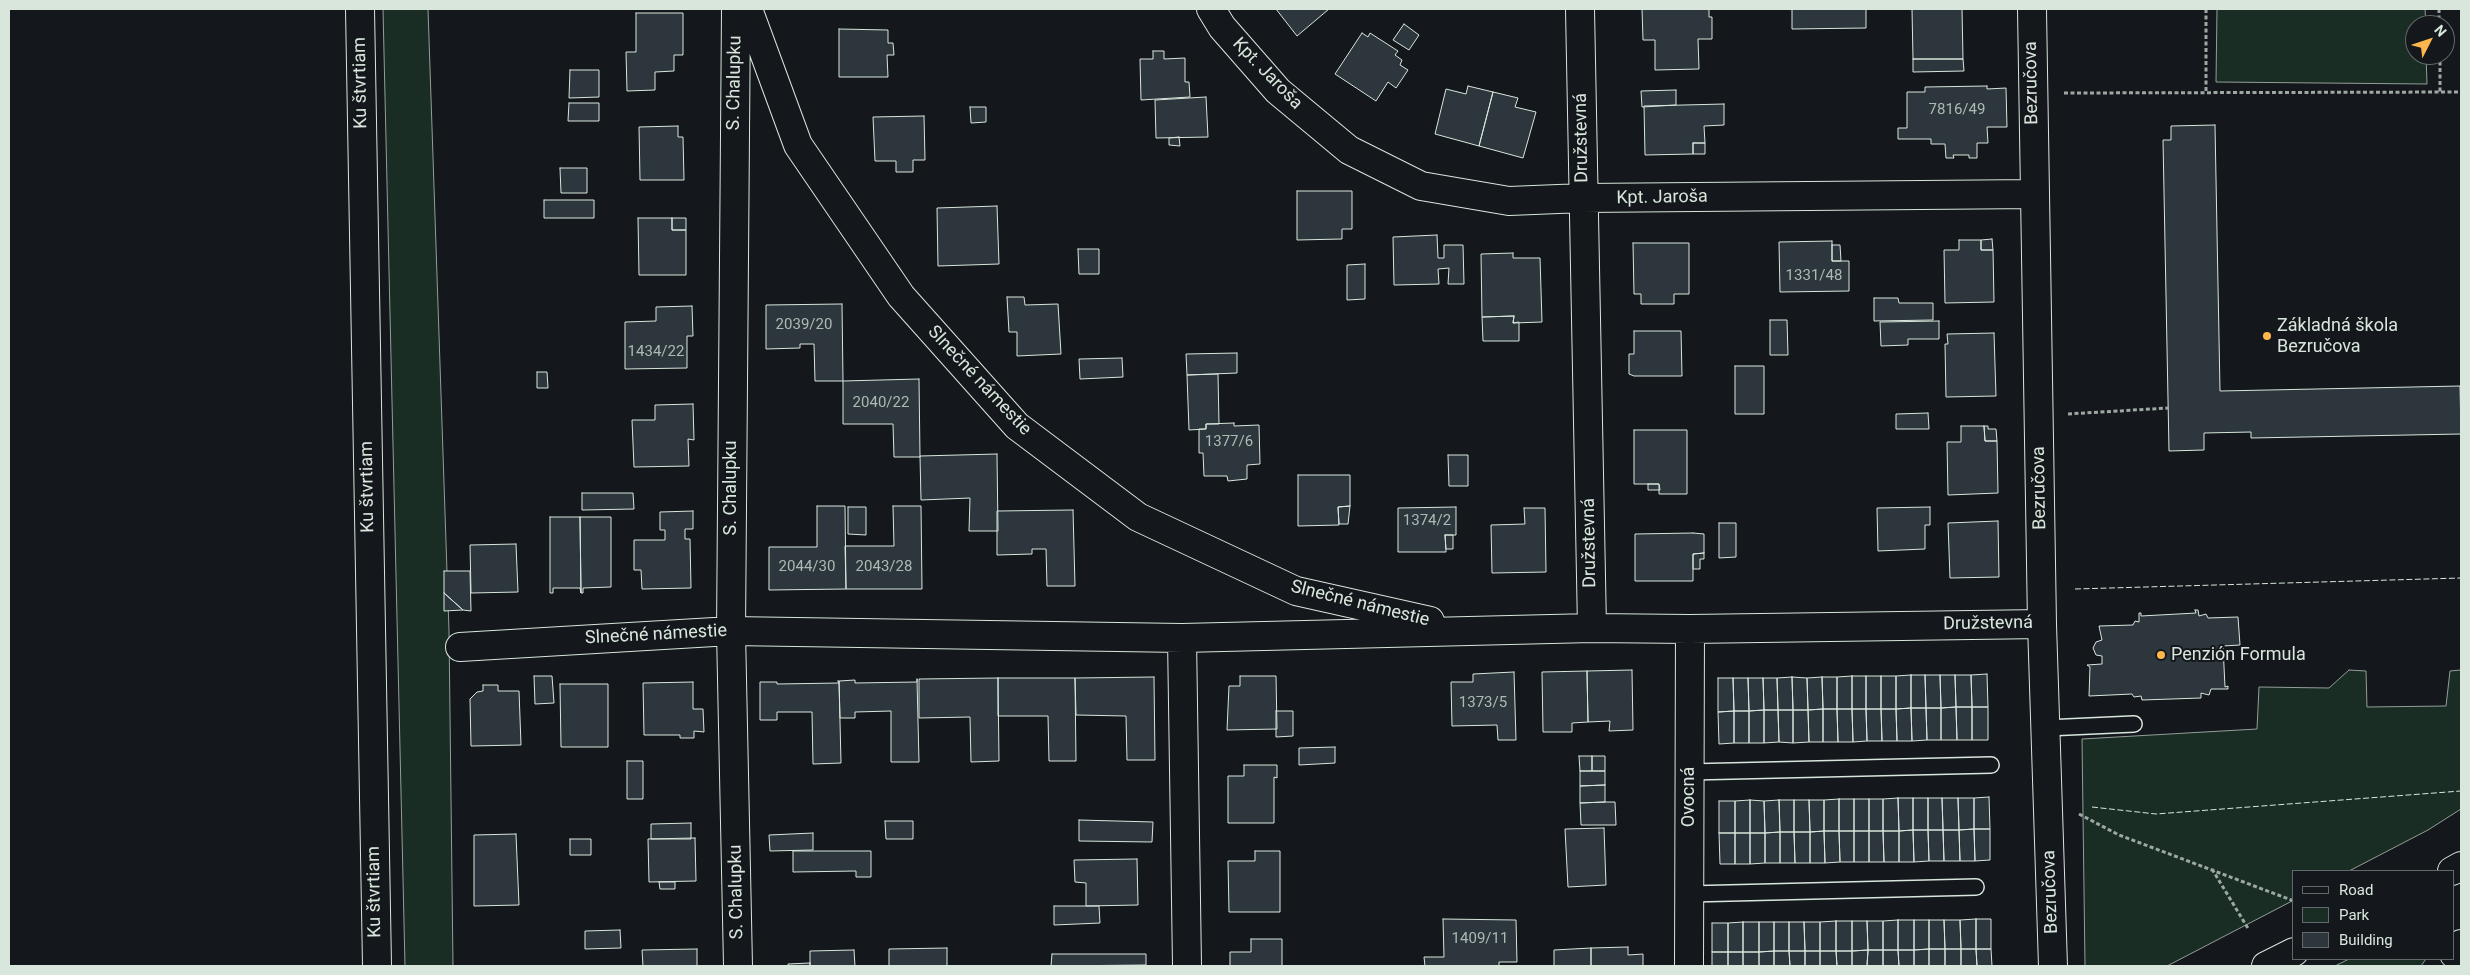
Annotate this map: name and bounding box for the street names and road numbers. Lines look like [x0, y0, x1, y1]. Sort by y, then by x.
street label: Kpt. Jaroša [1228, 34, 1306, 114]
street label: S. Chalupku [723, 35, 747, 131]
street label: Ku štvrtiam [349, 37, 373, 129]
street label: Bezručova [2020, 41, 2044, 125]
street label: Družstevná [1570, 93, 1594, 183]
street label: Kpt. Jaroša [1616, 186, 1708, 210]
street label: Slnečné námestie [923, 322, 1035, 440]
street label: Ku štvrtiam [356, 441, 380, 533]
street label: S. Chalupku [720, 441, 742, 535]
street label: Bezručova [2028, 446, 2052, 530]
street label: Družstevná [1578, 498, 1602, 588]
street label: Slnečné námestie [1288, 576, 1432, 632]
street label: Družstevná [1943, 612, 2033, 636]
street label: Slnečné námestie [584, 620, 728, 650]
street label: Ovocná [1678, 767, 1700, 827]
street label: S. Chalupku [725, 844, 749, 940]
street label: Ku štvrtiam [363, 846, 387, 938]
street label: Bezručova [2039, 850, 2063, 934]

